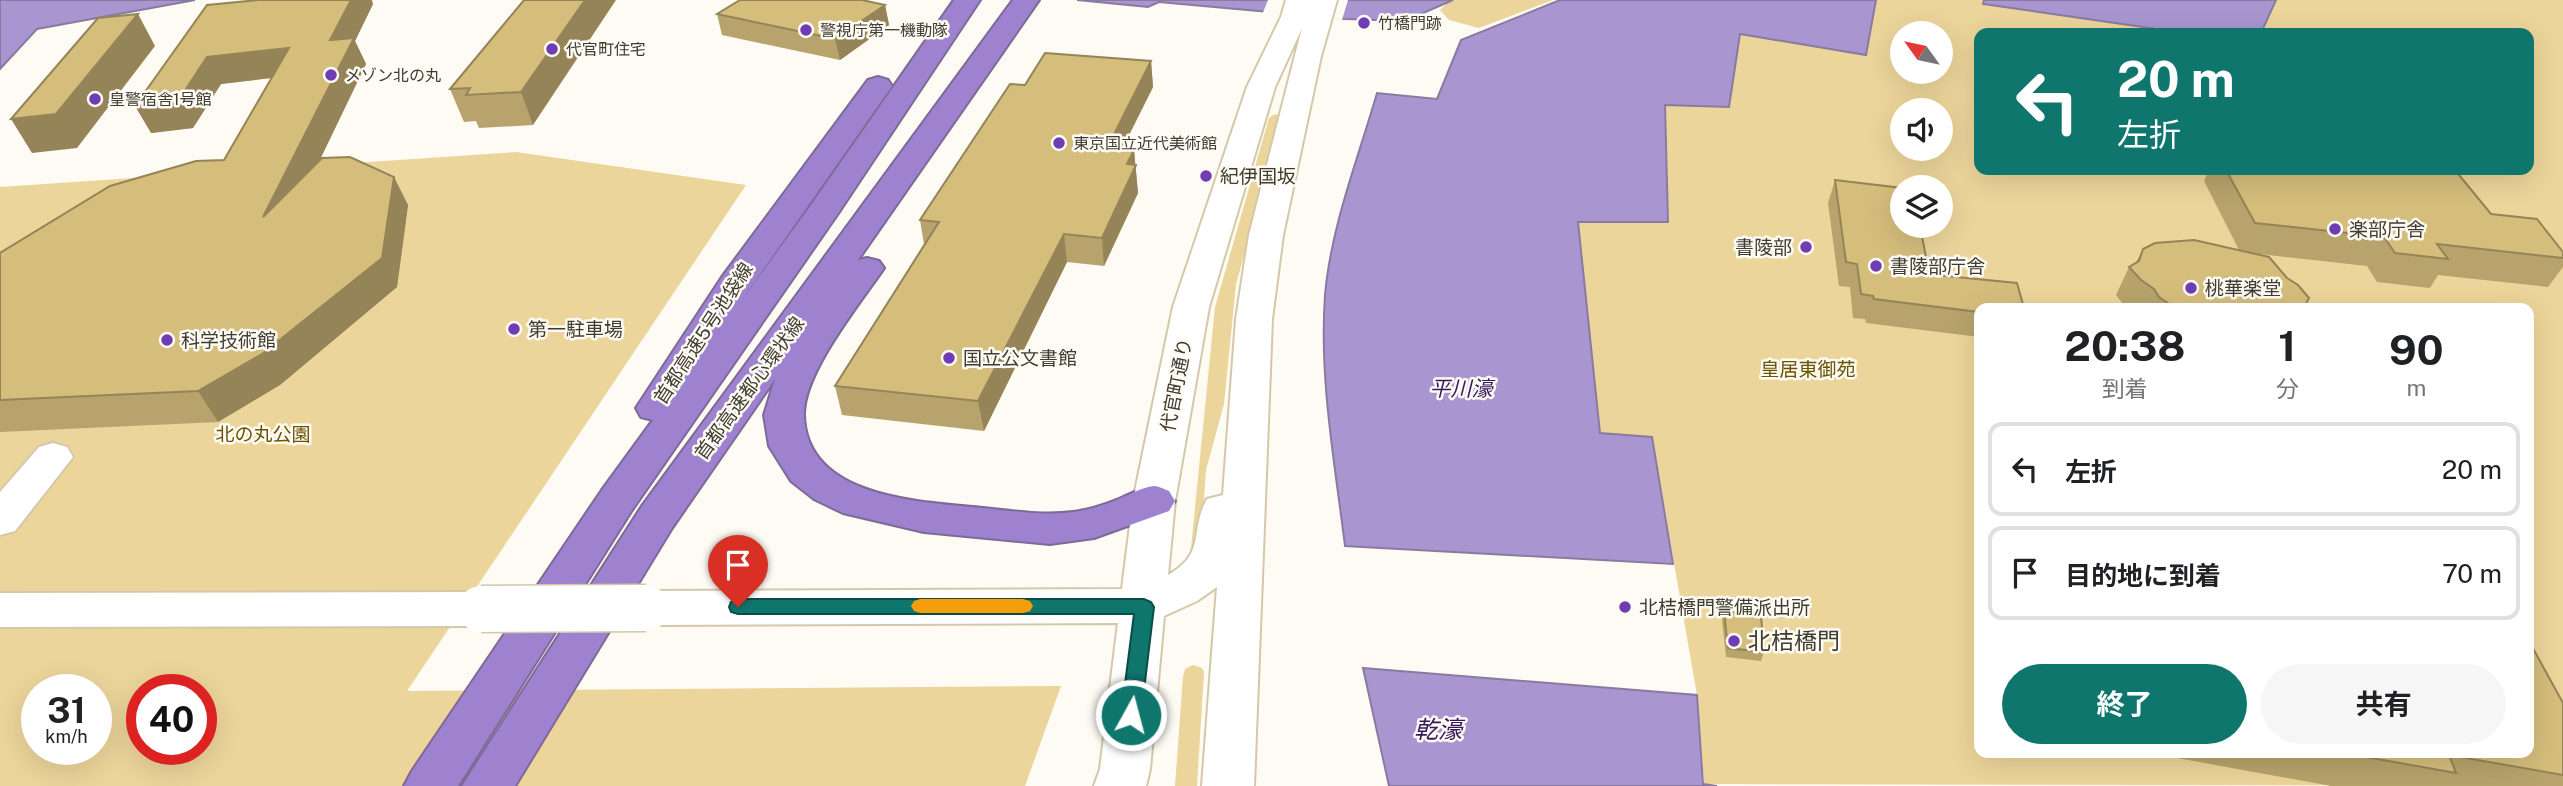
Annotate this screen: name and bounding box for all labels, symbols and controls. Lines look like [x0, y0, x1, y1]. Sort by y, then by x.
place label: 竹橋門跡 [1378, 14, 1442, 33]
marker: 竹橋門跡 [1356, 15, 1372, 31]
place label: 警視庁第一機動隊 [820, 21, 948, 40]
north arrow [1890, 21, 1953, 84]
map controls [1890, 21, 1953, 238]
marker: 警視庁第一機動隊 [798, 22, 814, 38]
place label: 代官町住宅 [566, 40, 646, 59]
marker: 代官町住宅 [544, 41, 560, 57]
text: 20 m [2117, 50, 2235, 108]
icon: left [2002, 56, 2093, 147]
place label: メゾン北の丸 [345, 66, 441, 85]
marker: メゾン北の丸 [323, 67, 339, 83]
place label: 皇警宿舎1号館 [109, 90, 212, 109]
marker: 皇警宿舎1号館 [87, 91, 103, 107]
button: sound [1890, 98, 1953, 161]
text: 左折 [2117, 116, 2181, 153]
place label: 東京国立近代美術館 [1073, 134, 1217, 153]
marker: 東京国立近代美術館 [1051, 135, 1067, 151]
place label: 紀伊国坂 [1220, 165, 1296, 187]
marker: 紀伊国坂 [1198, 168, 1214, 184]
button: layers [1890, 175, 1953, 238]
place label: 楽部庁舎 [2349, 218, 2425, 240]
marker: 楽部庁舎 [2327, 221, 2343, 237]
place label: 書陵部 [1735, 236, 1792, 258]
marker: 書陵部 [1798, 239, 1814, 255]
place label: 書陵部庁舎 [1890, 255, 1985, 277]
street label: 首都高速5号池袋線 [649, 258, 757, 408]
marker: 書陵部庁舎 [1868, 258, 1884, 274]
place label: 桃華楽堂 [2205, 277, 2281, 299]
marker: 桃華楽堂 [2183, 280, 2199, 296]
street label: 首都高速都心環状線 [690, 312, 808, 464]
place label: 第一駐車場 [528, 318, 623, 340]
marker: 第一駐車場 [506, 321, 522, 337]
text: 20:38 [2064, 321, 2185, 370]
text: 1 [2278, 321, 2296, 370]
text: 90 [2389, 325, 2444, 374]
place label: 科学技術館 [181, 329, 276, 351]
marker: 科学技術館 [159, 332, 175, 348]
street label: 代官町通り [1156, 336, 1196, 434]
place label: 国立公文書館 [963, 347, 1077, 369]
marker: 国立公文書館 [941, 350, 957, 366]
park label: 皇居東御苑 [1760, 358, 1856, 380]
text: m [2406, 374, 2426, 401]
text: 到着 [2102, 375, 2148, 402]
text: 分 [2276, 375, 2299, 402]
water label: 平川濠 [1430, 376, 1495, 401]
park label: 北の丸公園 [215, 423, 311, 445]
icon: left [2006, 450, 2044, 488]
text: 20 m [2442, 454, 2502, 485]
text: 左折 [2065, 456, 2117, 487]
pin [708, 535, 768, 607]
icon: arrive [719, 546, 757, 584]
icon: arrive [2006, 554, 2044, 592]
text: 70 m [2442, 558, 2502, 589]
text: 目的地に到着 [2065, 560, 2221, 591]
place label: 北桔橋門警備派出所 [1639, 596, 1810, 618]
marker: 北桔橋門警備派出所 [1617, 599, 1633, 615]
place label: 北桔橋門 [1748, 627, 1840, 654]
marker: 北桔橋門 [1726, 633, 1742, 649]
button: 終了 [2002, 664, 2247, 744]
button: 共有 [2261, 664, 2506, 744]
speed limit sign: 40 [126, 674, 217, 765]
position arrow [1094, 678, 1168, 752]
text: 31 [47, 690, 86, 731]
water label: 乾濠 [1414, 715, 1466, 743]
text: km/h [45, 726, 88, 747]

